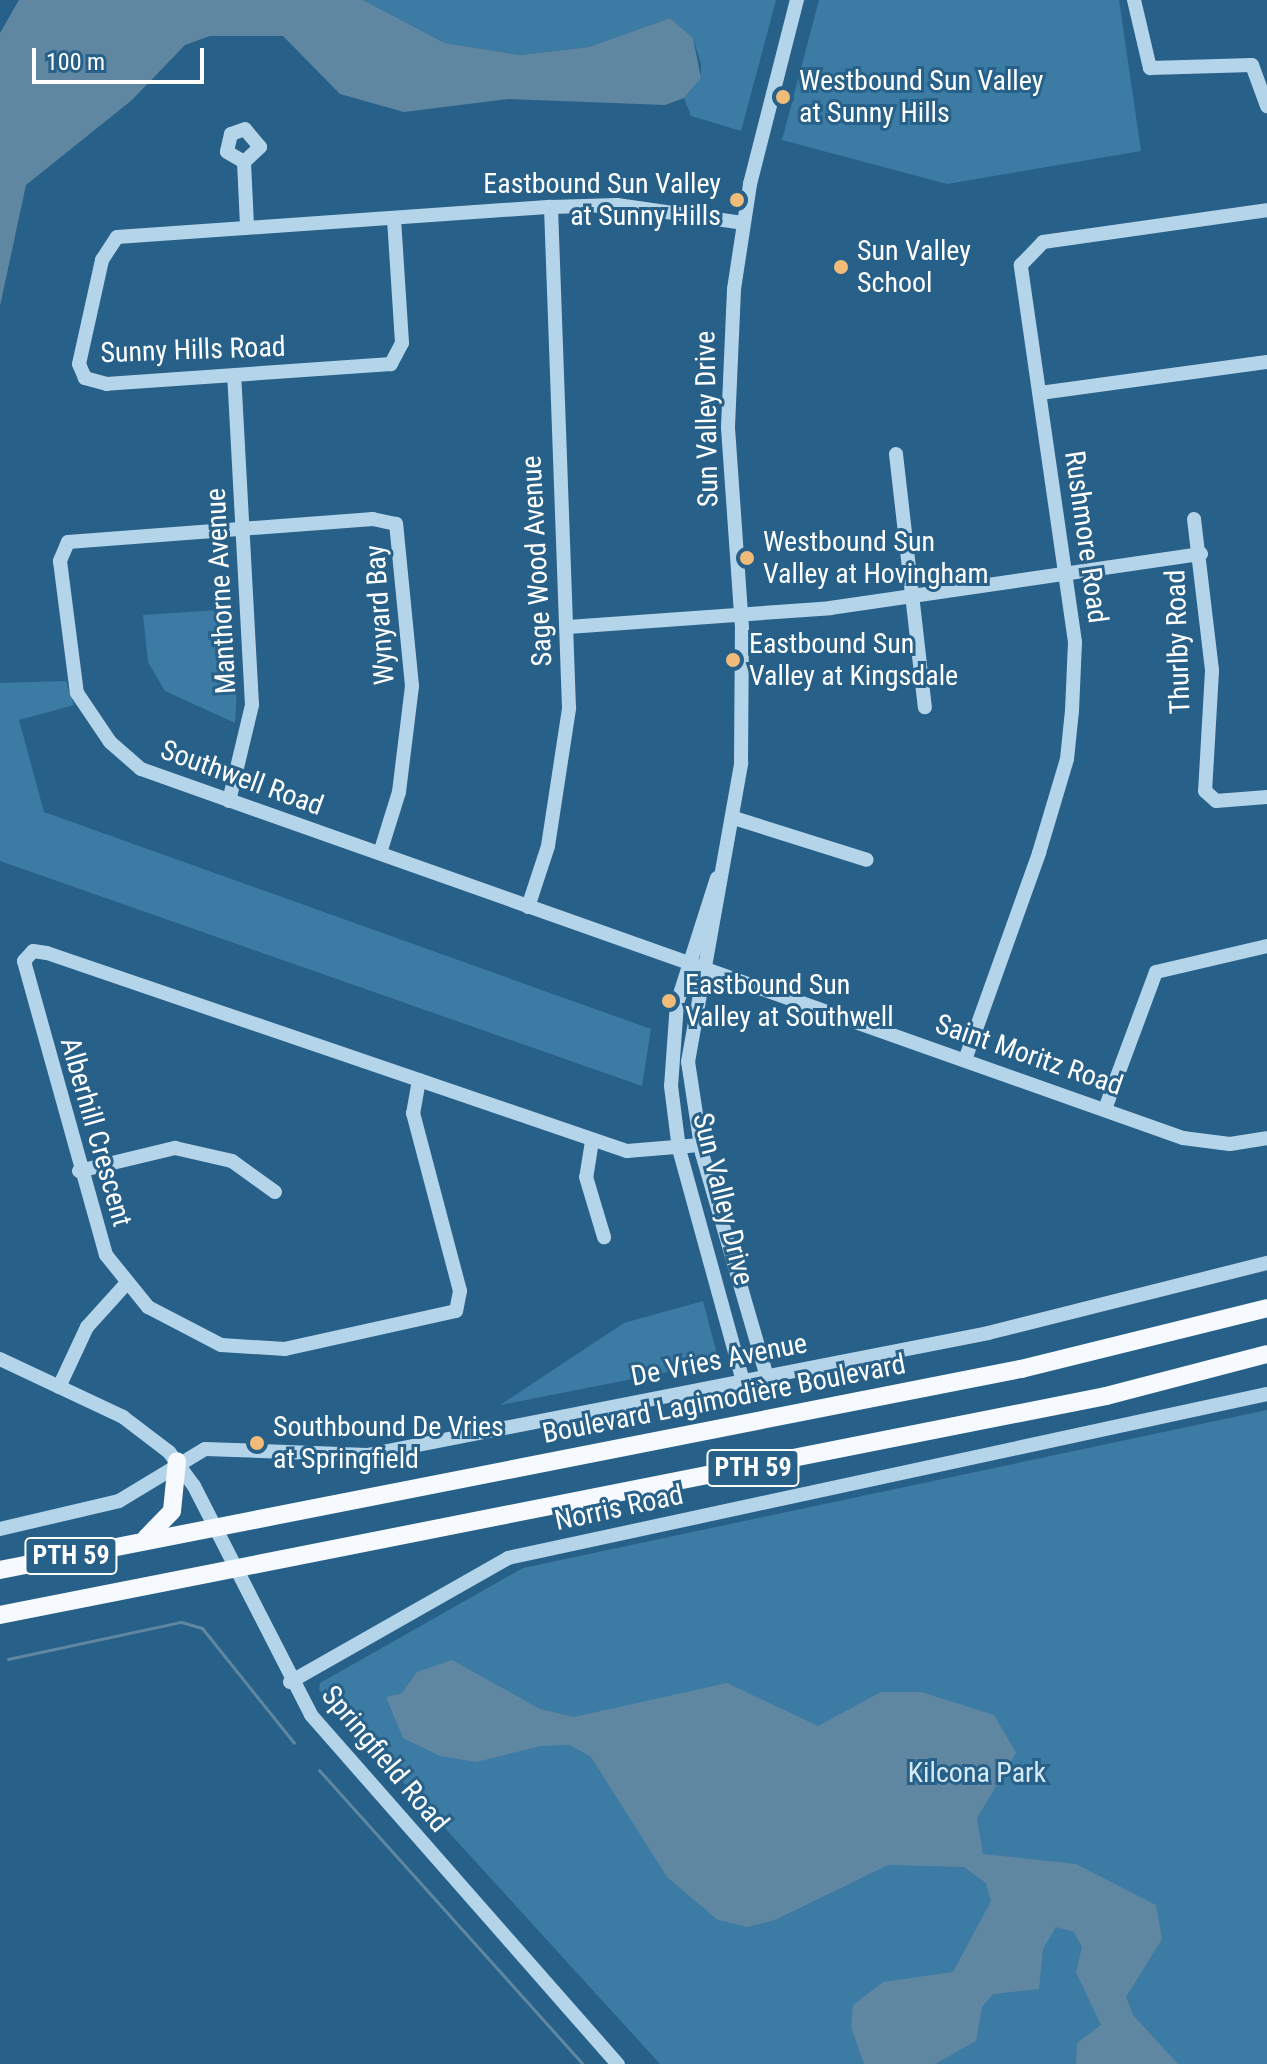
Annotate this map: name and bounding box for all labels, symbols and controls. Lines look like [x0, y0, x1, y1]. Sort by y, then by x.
scale bar [36, 32, 208, 82]
text: 100 m [46, 48, 105, 76]
place label: Westbound Sun Valley at Sunny Hills [799, 64, 1043, 130]
marker: Westbound Sun Valley at Sunny Hills [774, 88, 792, 106]
place label: Eastbound Sun Valley at Sunny Hills [483, 167, 721, 233]
marker: Eastbound Sun Valley at Sunny Hills [728, 191, 746, 209]
place label: Sun Valley School [857, 234, 971, 300]
marker: Sun Valley School [832, 258, 850, 276]
street label: Sunny Hills Road [100, 330, 286, 370]
street label: Sun Valley Drive [689, 331, 725, 507]
street label: Rushmore Road [1057, 449, 1115, 625]
street label: Sage Wood Avenue [515, 455, 559, 667]
street label: Manthorne Avenue [199, 487, 243, 695]
place label: Westbound Sun Valley at Hovingham [763, 525, 988, 591]
street label: Wynyard Bay [358, 544, 402, 686]
marker: Westbound Sun Valley at Hovingham [738, 549, 756, 567]
street label: Thurlby Road [1159, 569, 1197, 715]
place label: Eastbound Sun Valley at Kingsdale [749, 627, 958, 693]
marker: Eastbound Sun Valley at Kingsdale [724, 651, 742, 669]
street label: Southwell Road [156, 733, 328, 823]
place label: Eastbound Sun Valley at Southwell [685, 968, 894, 1034]
marker: Eastbound Sun Valley at Southwell [660, 992, 678, 1010]
street label: Saint Moritz Road [931, 1007, 1127, 1103]
street label: Alberhill Crescent [53, 1034, 139, 1230]
street label: Sun Valley Drive [685, 1109, 761, 1289]
street label: De Vries Avenue [628, 1326, 810, 1394]
street label: Boulevard Lagimodière Boulevard [540, 1347, 908, 1451]
place label: Southbound De Vries at Springfield [273, 1410, 504, 1476]
marker: Southbound De Vries at Springfield [248, 1434, 266, 1452]
road number: PTH 59 [705, 1446, 801, 1490]
street label: Norris Road [552, 1478, 686, 1538]
road number: PTH 59 [23, 1534, 119, 1578]
street label: Springfield Road [314, 1679, 456, 1839]
park label: Kilcona Park [908, 1756, 1046, 1790]

